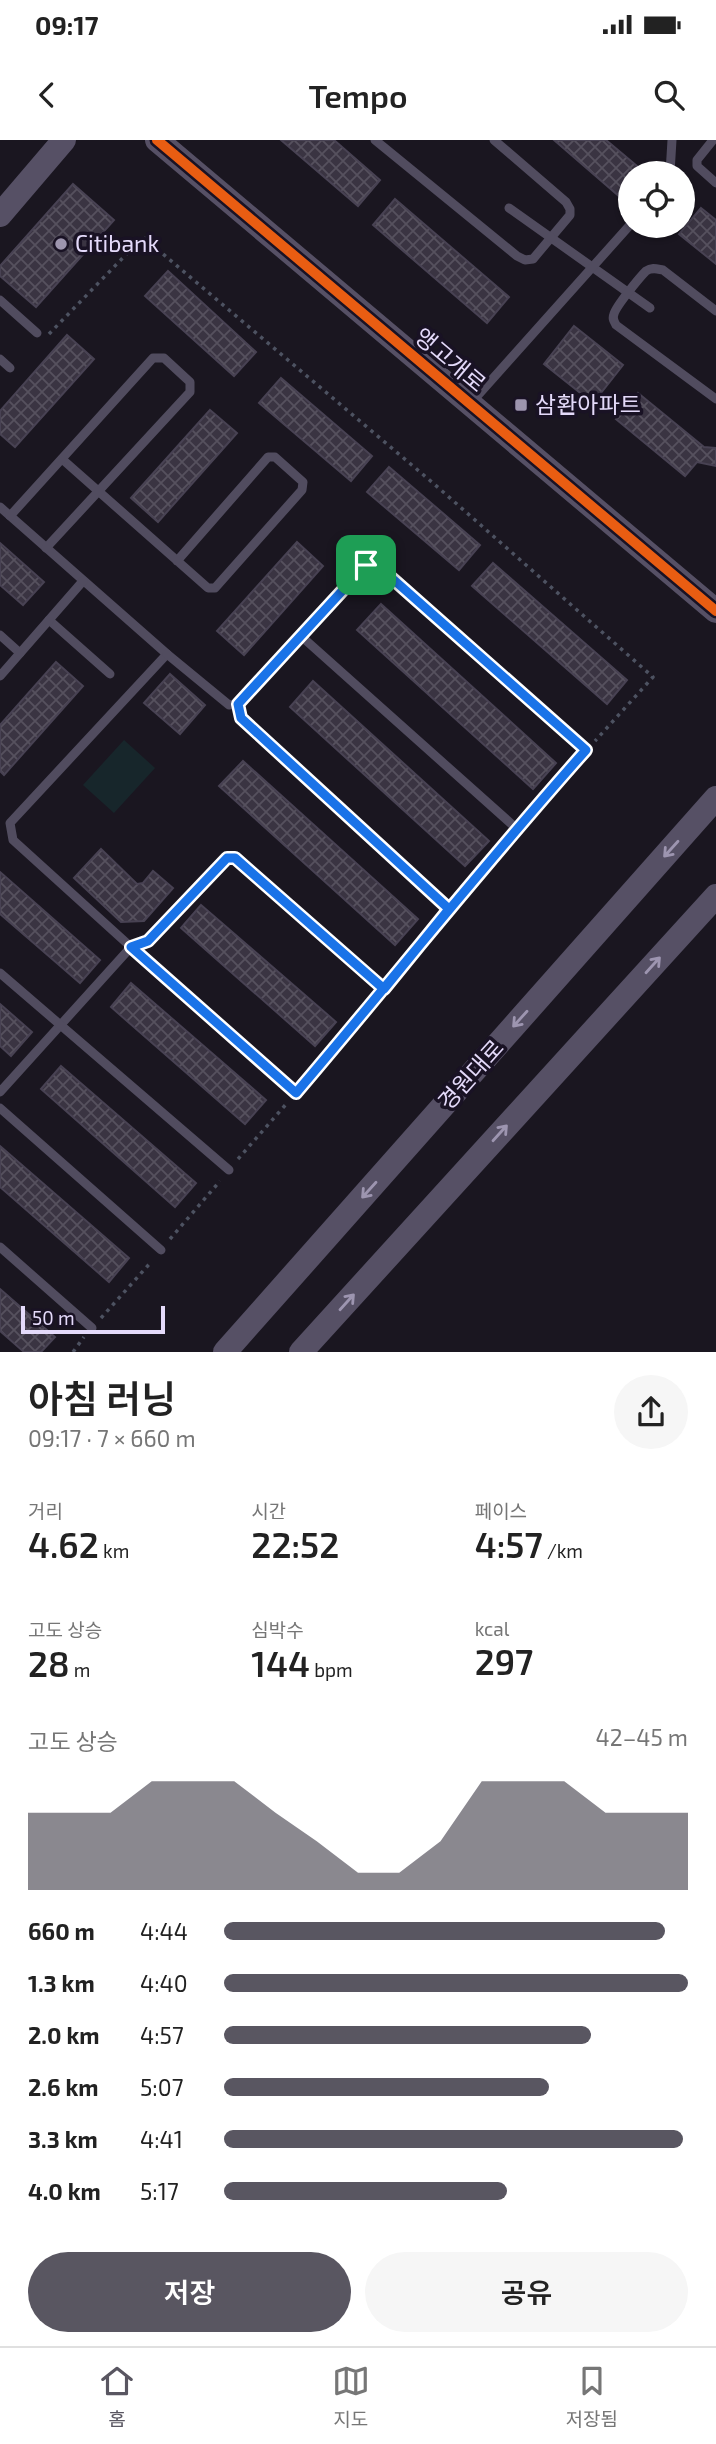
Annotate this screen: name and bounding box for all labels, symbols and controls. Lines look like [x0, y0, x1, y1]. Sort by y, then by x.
text: 09:17 [35, 9, 98, 40]
icon: back [28, 76, 66, 114]
text: Tempo [309, 76, 407, 114]
icon: search [650, 76, 688, 114]
map controls [618, 161, 695, 238]
button: locate [618, 161, 695, 238]
place label: Citibank [75, 229, 159, 257]
marker: Citibank [53, 236, 69, 252]
street label: 앵고개로 [409, 321, 492, 397]
place label: 삼환아파트 [535, 390, 641, 418]
marker: 삼환아파트 [513, 397, 529, 413]
pin [336, 535, 396, 595]
icon: arrive [347, 546, 385, 584]
one-way arrow [663, 840, 679, 858]
one-way arrow [645, 957, 662, 974]
one-way arrow [512, 1010, 528, 1028]
street label: 경원대로 [432, 1034, 509, 1115]
one-way arrow [492, 1124, 508, 1142]
one-way arrow [361, 1180, 377, 1198]
one-way arrow [339, 1293, 355, 1311]
scale bar [21, 1303, 164, 1335]
text: 50 m [32, 1306, 75, 1329]
text: 아침 러닝 [28, 1375, 176, 1421]
button: share [614, 1375, 688, 1449]
text: 09:17 · 7 × 660 m [28, 1424, 196, 1452]
text: 거리 [28, 1499, 63, 1522]
text: 시간 [251, 1499, 286, 1522]
text: 페이스 [475, 1499, 527, 1522]
text: 4.62 [28, 1523, 99, 1565]
text: 22:52 [251, 1523, 339, 1565]
text: 4:57 [475, 1523, 543, 1565]
text: km [99, 1539, 129, 1562]
text: /km [543, 1539, 583, 1562]
text: kcal [475, 1617, 509, 1640]
text: 고도 상승 [28, 1618, 102, 1641]
text: 심박수 [251, 1618, 304, 1641]
text: 297 [475, 1640, 533, 1682]
text: 28 [28, 1642, 70, 1684]
text: 144 [251, 1642, 310, 1684]
text: m [70, 1658, 91, 1681]
text: bpm [310, 1658, 353, 1681]
text: 42–45 m [596, 1723, 688, 1751]
text: 고도 상승 [28, 1727, 118, 1755]
text: 660 m [28, 1917, 95, 1945]
text: 4:44 [140, 1917, 188, 1945]
text: 1.3 km [28, 1969, 95, 1997]
text: 4:40 [140, 1969, 188, 1997]
text: 2.0 km [28, 2021, 100, 2049]
text: 4:57 [140, 2021, 184, 2049]
text: 2.6 km [28, 2073, 99, 2101]
text: 5:07 [140, 2073, 183, 2101]
text: 3.3 km [28, 2125, 98, 2153]
text: 4:41 [140, 2125, 183, 2153]
text: 4.0 km [28, 2177, 101, 2205]
text: 5:17 [140, 2177, 179, 2205]
button: 저장 [28, 2252, 351, 2332]
button: 공유 [365, 2252, 688, 2332]
tab: 홈 [98, 2362, 136, 2431]
tab: 지도 [332, 2362, 370, 2431]
tab: 저장됨 [566, 2362, 618, 2431]

